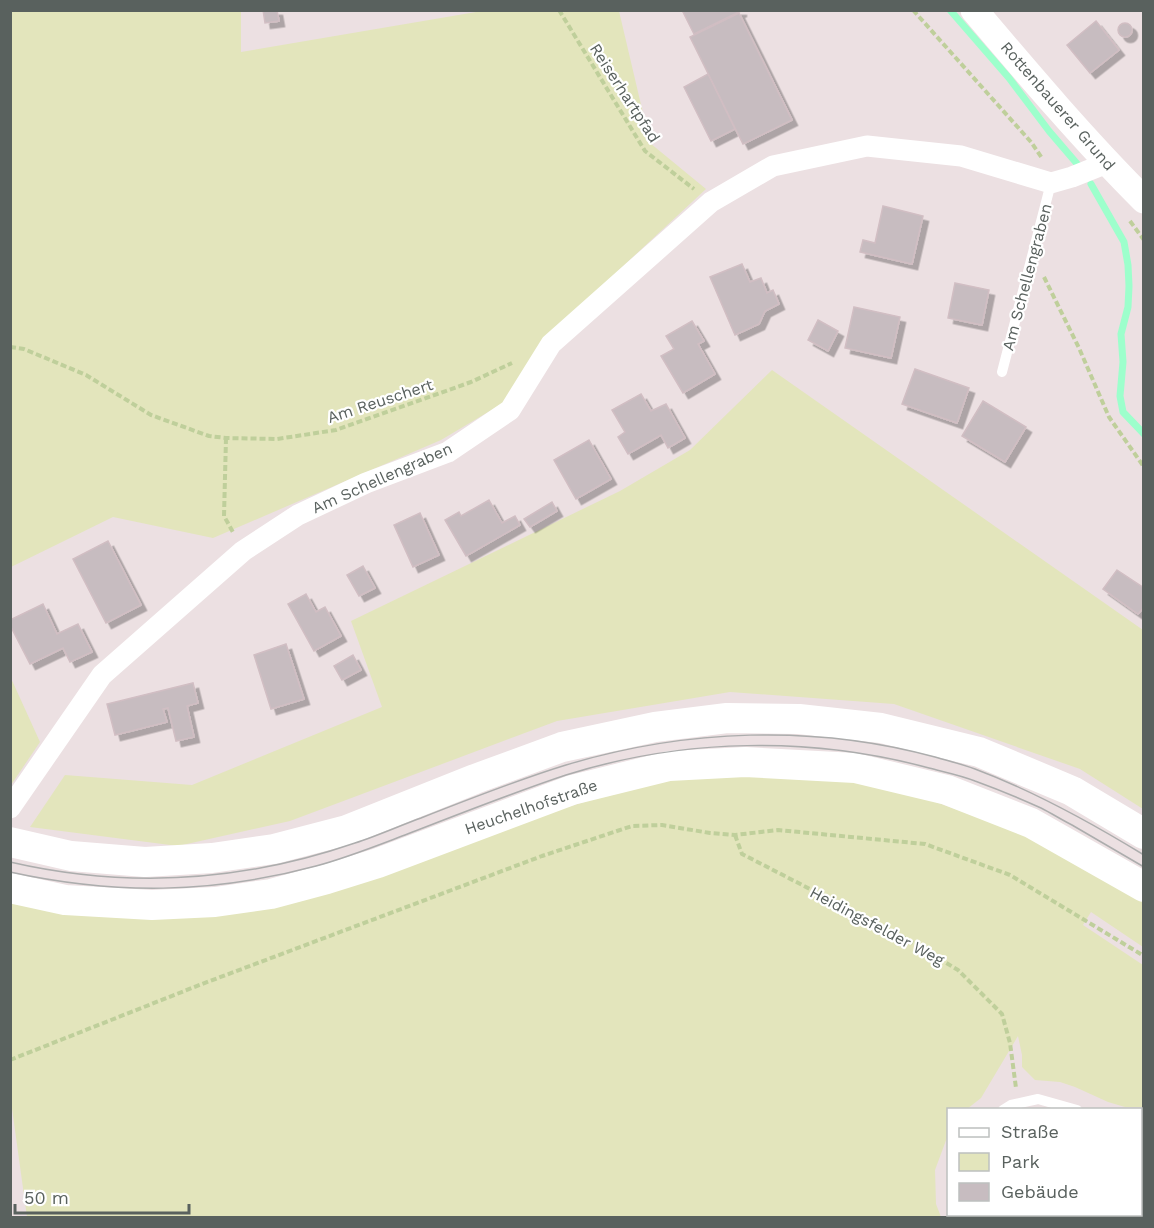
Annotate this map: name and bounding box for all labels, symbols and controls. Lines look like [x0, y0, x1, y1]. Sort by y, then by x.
street label: Rottenbauerer Grund [997, 38, 1119, 174]
street label: Reiserhartpfad [586, 40, 664, 146]
street label: Am Schellengraben [998, 201, 1056, 353]
street label: Am Reuschert [325, 375, 436, 427]
street label: Am Schellengraben [309, 438, 455, 518]
street label: Heuchelhofstraße [462, 775, 600, 839]
street label: Heidingsfelder Weg [807, 883, 948, 970]
legend [947, 1108, 1142, 1216]
text: Straße [1001, 1121, 1059, 1142]
text: Park [1001, 1151, 1040, 1172]
scale bar [15, 1177, 189, 1215]
text: Gebäude [1001, 1181, 1079, 1202]
text: 50 m [24, 1187, 69, 1208]

